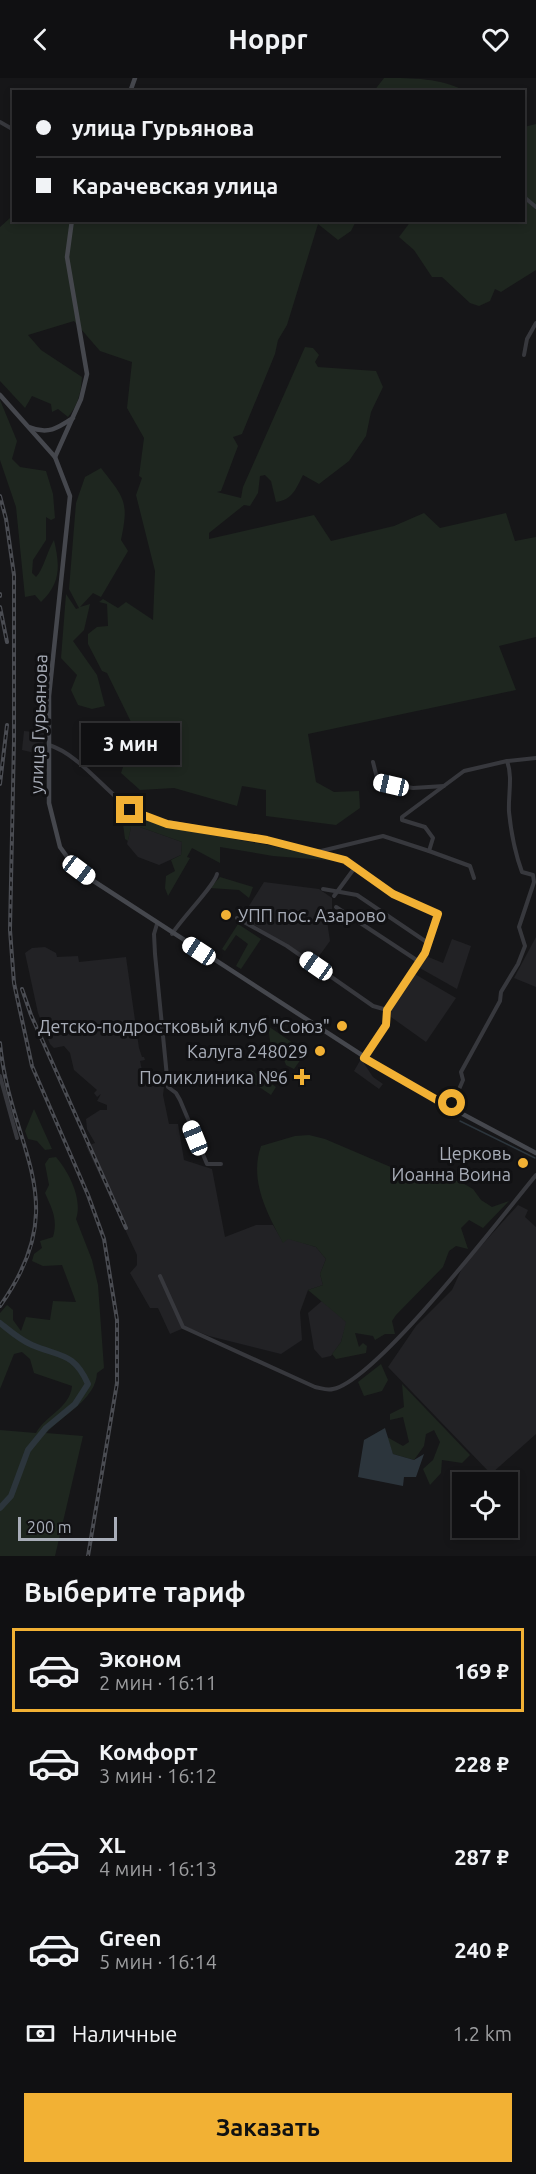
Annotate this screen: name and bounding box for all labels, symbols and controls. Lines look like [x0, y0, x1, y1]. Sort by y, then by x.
icon: back [24, 23, 57, 56]
icon: heart [479, 23, 512, 56]
text: Hoppr [228, 24, 308, 54]
text: улица Гурьянова [72, 115, 254, 140]
text: Карачевская улица [72, 173, 278, 198]
street label: улица Гурьянова [26, 654, 50, 794]
callout: 3 мин [80, 723, 180, 765]
text: 3 мин [103, 732, 158, 755]
car [371, 772, 411, 798]
route end [116, 796, 143, 823]
car [59, 852, 99, 888]
place label: УПП пос. Азарово [238, 905, 386, 925]
marker: УПП пос. Азарово [219, 908, 233, 922]
car [179, 934, 219, 968]
car [296, 948, 336, 984]
place label: Детско-подростковый клуб "Союз" [38, 1016, 330, 1036]
marker: Детско-подростковый клуб "Союз" [335, 1019, 349, 1033]
place label: Калуга 248029 [187, 1041, 308, 1061]
marker: Калуга 248029 [313, 1044, 327, 1058]
place label: Поликлиника №6 [139, 1067, 288, 1087]
marker: Поликлиника №6 [293, 1068, 311, 1086]
route start [438, 1089, 465, 1116]
car [180, 1118, 210, 1158]
place label: Церковь Иоанна Воина [392, 1143, 511, 1184]
marker: Церковь Иоанна Воина [516, 1156, 530, 1170]
map controls [452, 1472, 518, 1538]
button: locate [452, 1472, 518, 1538]
scale bar [18, 1514, 117, 1542]
text: 200 m [27, 1518, 72, 1536]
text: Выберите тариф [24, 1577, 246, 1607]
icon: car [27, 1643, 81, 1697]
text: Эконом [99, 1646, 181, 1671]
text: 169 ₽ [454, 1658, 509, 1683]
text: 2 мин · 16:11 [99, 1671, 217, 1694]
icon: car [27, 1736, 81, 1790]
text: Комфорт [99, 1739, 198, 1764]
text: 228 ₽ [454, 1751, 509, 1776]
text: 3 мин · 16:12 [99, 1764, 217, 1787]
icon: car [27, 1829, 81, 1883]
text: XL [99, 1832, 126, 1857]
text: 287 ₽ [454, 1844, 509, 1869]
text: 4 мин · 16:13 [99, 1857, 217, 1880]
icon: car [27, 1922, 81, 1976]
text: Green [99, 1925, 161, 1950]
text: 240 ₽ [454, 1937, 509, 1962]
text: 5 мин · 16:14 [99, 1950, 217, 1973]
icon: cash [24, 2017, 57, 2050]
text: Наличные [72, 2021, 177, 2046]
text: 1.2 km [453, 2022, 512, 2045]
button: Заказать [24, 2093, 512, 2162]

